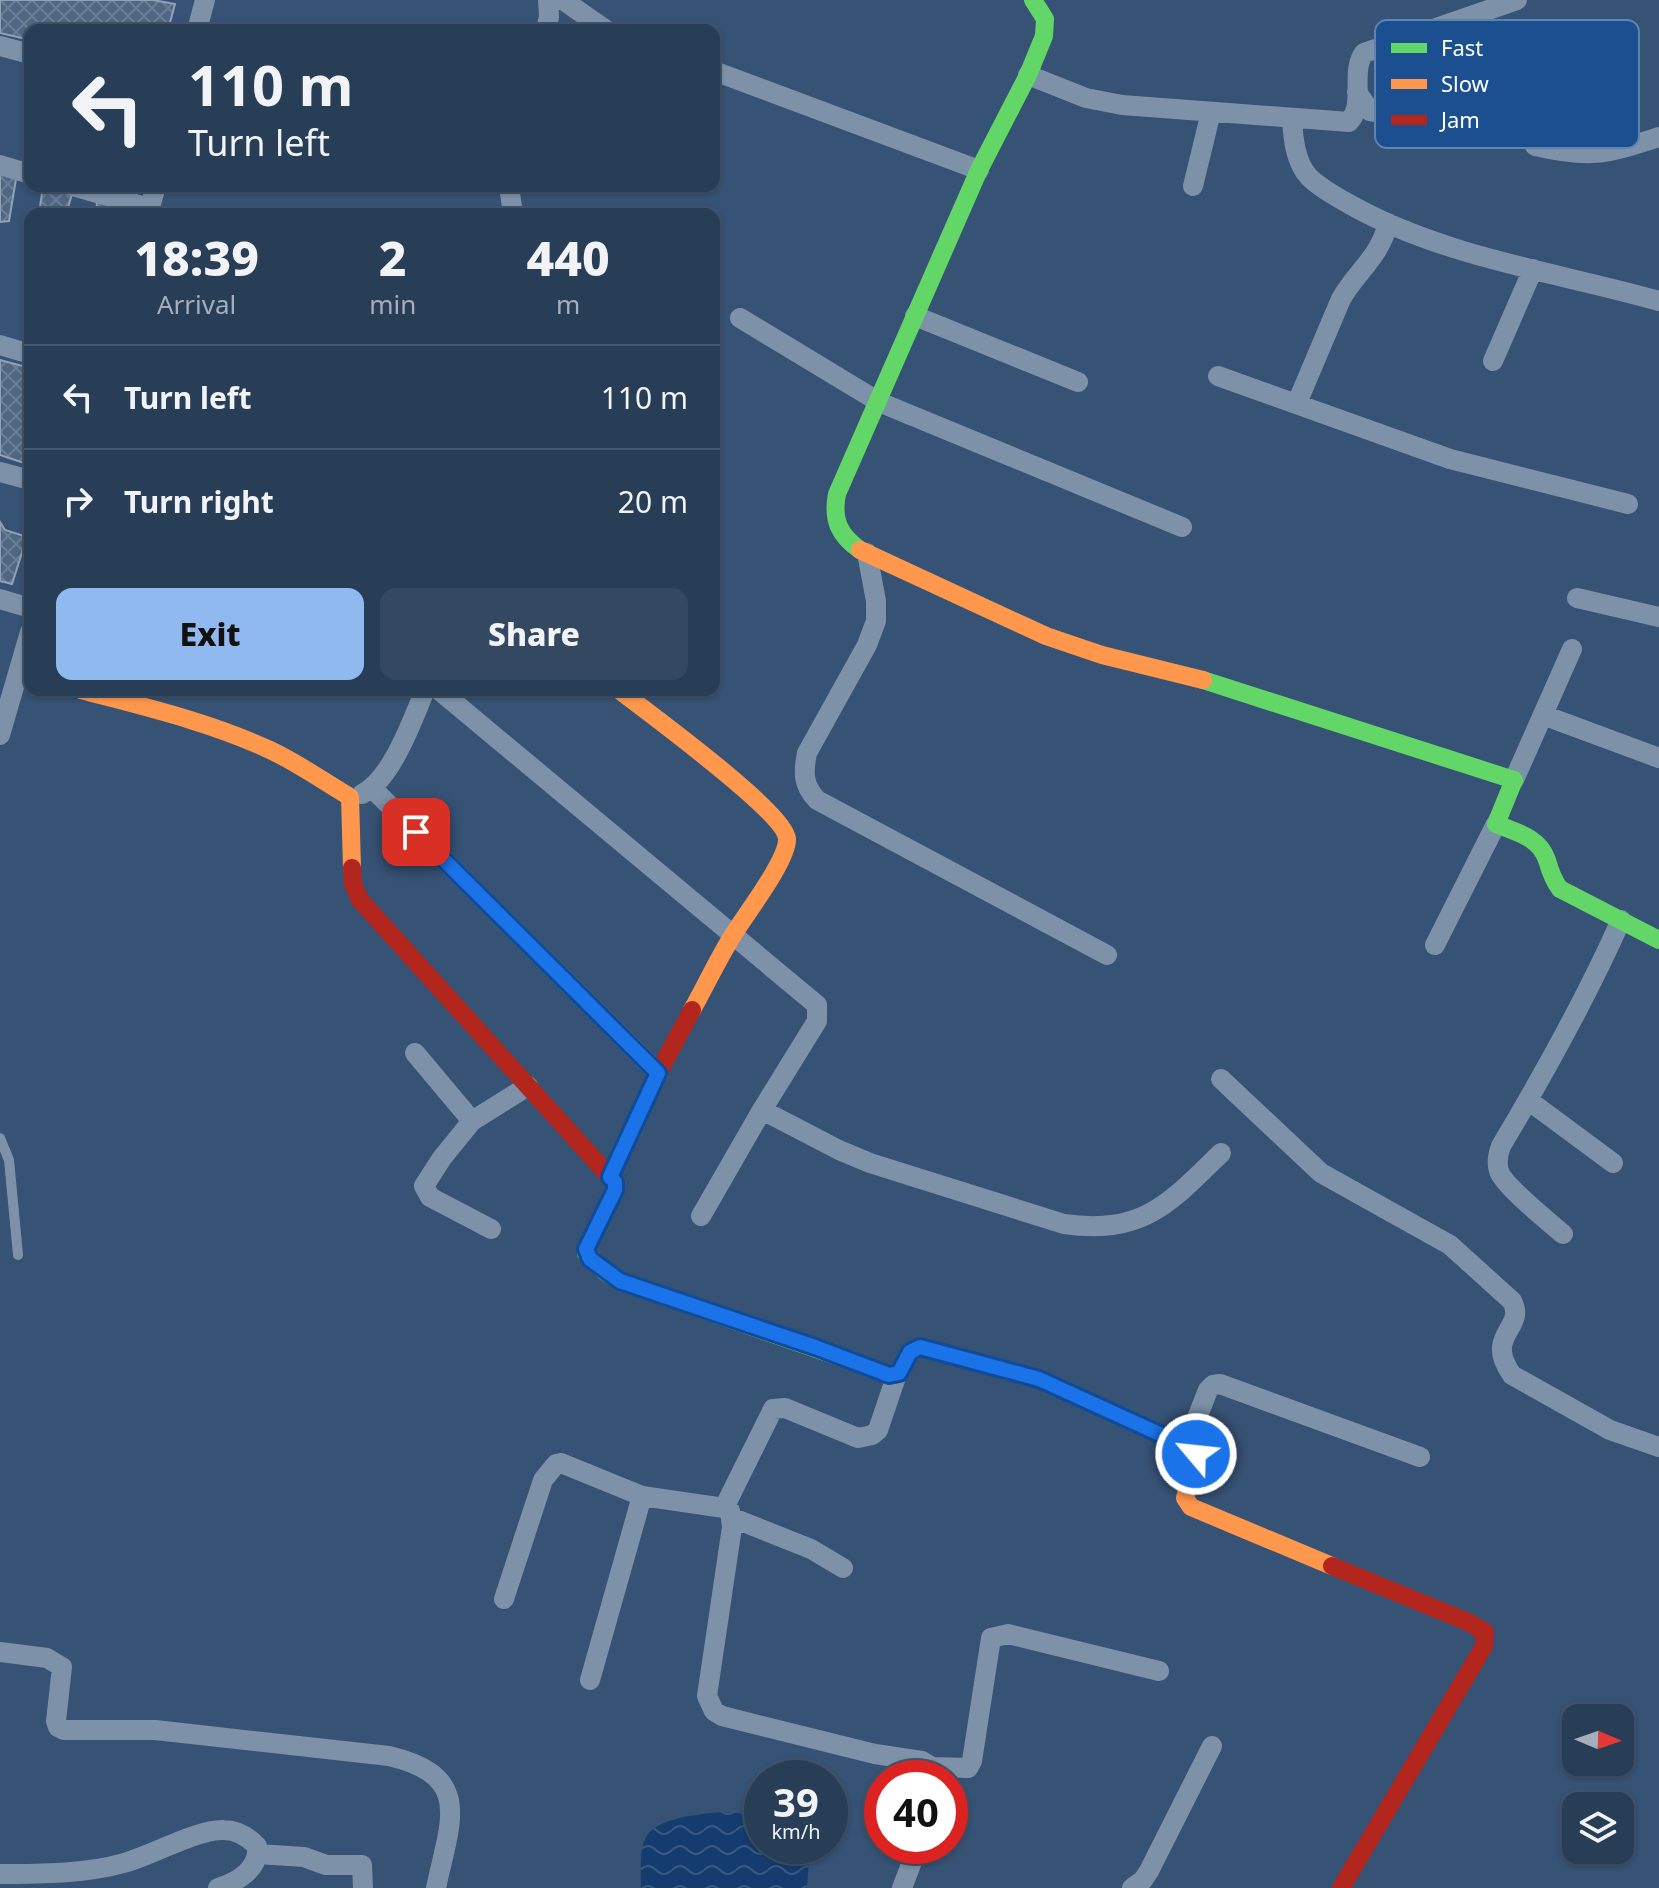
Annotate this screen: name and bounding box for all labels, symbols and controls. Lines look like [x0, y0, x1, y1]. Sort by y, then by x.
legend [1375, 20, 1639, 148]
text: Fast [1441, 32, 1483, 62]
text: 110 m [188, 46, 353, 122]
icon: left [56, 56, 160, 160]
text: Slow [1441, 68, 1490, 98]
text: Jam [1439, 104, 1480, 134]
text: Turn left [188, 118, 330, 167]
text: 18:39 [134, 225, 259, 290]
text: 2 [379, 225, 407, 290]
text: 440 [527, 225, 610, 290]
text: Arrival [157, 286, 236, 322]
text: min [369, 286, 416, 322]
text: m [556, 286, 580, 322]
icon: left [56, 375, 100, 419]
text: Turn left [124, 377, 252, 418]
text: 110 m [601, 377, 688, 418]
icon: right [56, 479, 100, 523]
text: Turn right [124, 481, 274, 522]
text: 20 m [618, 481, 688, 522]
button: Exit [56, 588, 364, 680]
button: Share [380, 588, 688, 680]
pin [382, 798, 450, 866]
icon: arrive [394, 810, 438, 854]
position arrow [1154, 1412, 1238, 1496]
north arrow [1562, 1704, 1634, 1776]
map controls [1562, 1704, 1634, 1864]
speed limit sign: 40 [864, 1760, 968, 1864]
text: 39 [773, 1774, 819, 1829]
button: layers [1562, 1792, 1634, 1864]
text: km/h [771, 1818, 821, 1845]

